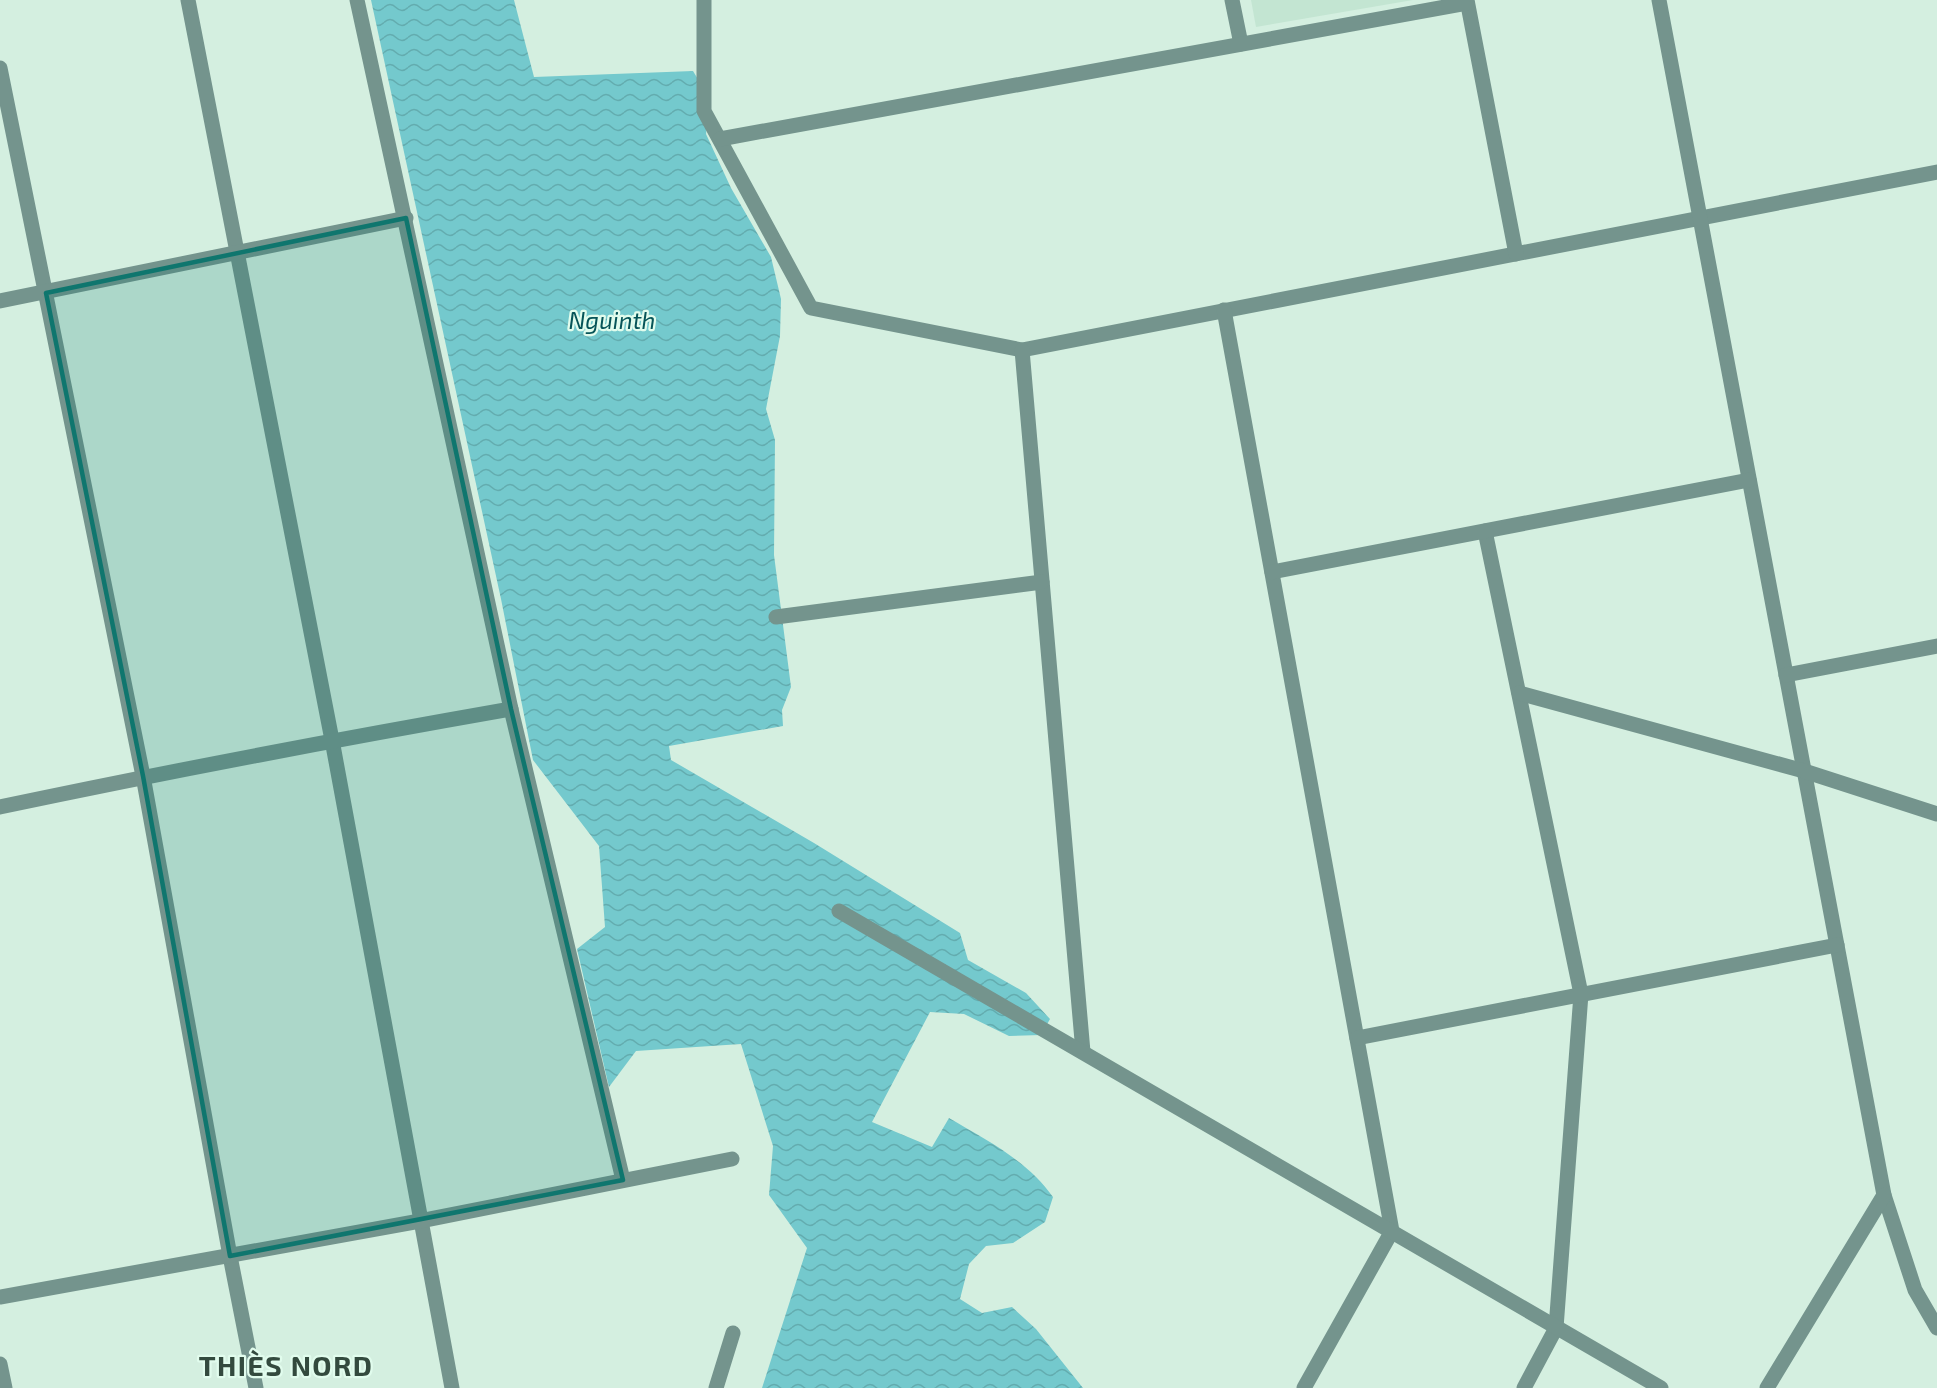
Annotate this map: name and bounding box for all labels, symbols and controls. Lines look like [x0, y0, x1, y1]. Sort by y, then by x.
water label: Nguinth [569, 305, 655, 334]
district label: THIÈS NORD [199, 1348, 373, 1382]

